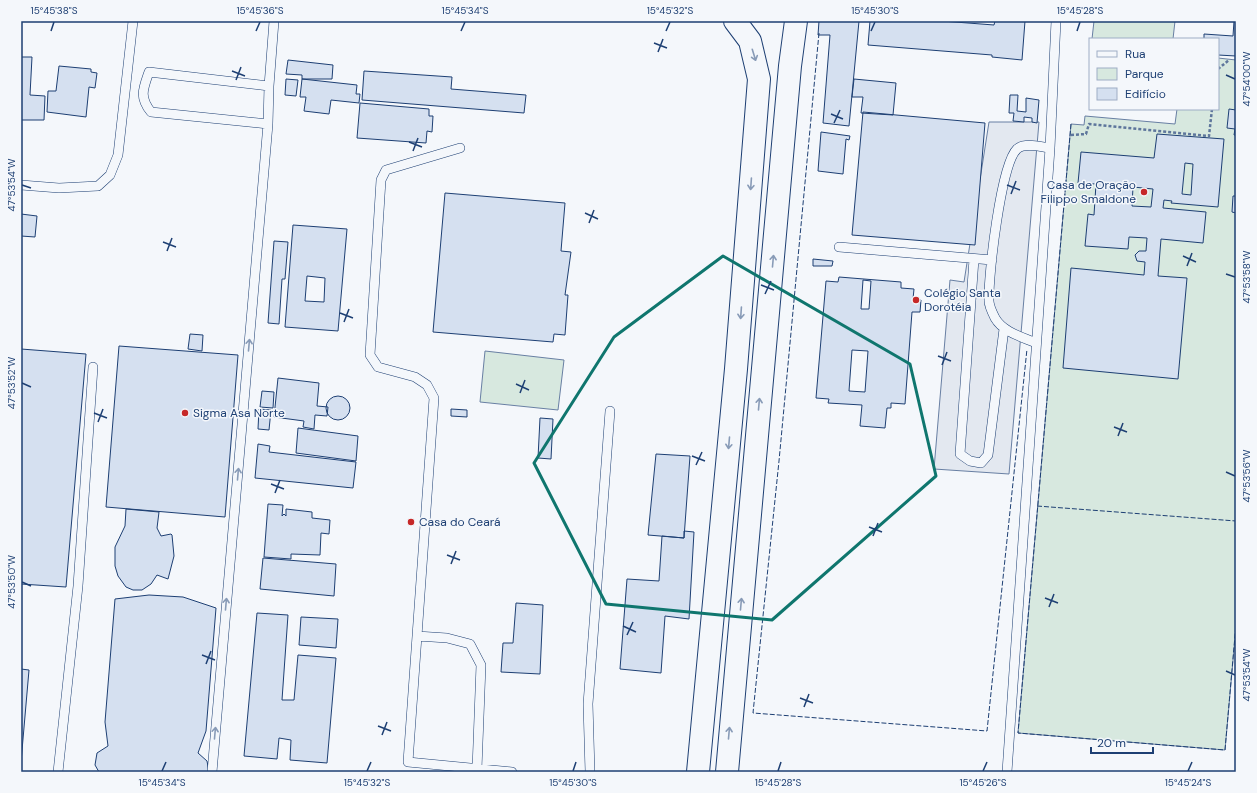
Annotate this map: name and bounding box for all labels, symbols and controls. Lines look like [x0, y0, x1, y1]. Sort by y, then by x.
text: 15°45'38"S [31, 4, 78, 17]
text: 15°45'36"S [236, 4, 284, 17]
text: 15°45'34"S [442, 4, 489, 17]
text: 15°45'32"S [647, 4, 694, 17]
text: 15°45'30"S [851, 4, 899, 17]
text: 15°45'28"S [1057, 4, 1104, 17]
legend [1089, 38, 1219, 110]
text: Rua [1125, 46, 1146, 62]
one-way arrow [751, 48, 758, 61]
text: 47°54'00"W [1240, 51, 1253, 106]
text: Parque [1125, 66, 1164, 82]
text: Edifício [1125, 86, 1166, 102]
text: 47°53'54"W [5, 158, 18, 211]
one-way arrow [747, 177, 754, 190]
place label: Casa de Oração Filippo Smaldone [1041, 177, 1136, 207]
marker: Casa de Oração Filippo Smaldone [1139, 187, 1149, 197]
text: 47°53'58"W [1240, 250, 1253, 303]
one-way arrow [769, 255, 776, 268]
place label: Colégio Santa Dorotéia [924, 285, 1001, 315]
marker: Colégio Santa Dorotéia [911, 295, 921, 305]
one-way arrow [737, 306, 744, 319]
one-way arrow [245, 339, 253, 352]
text: 47°53'52"W [5, 356, 18, 409]
one-way arrow [756, 398, 763, 411]
place label: Sigma Asa Norte [193, 405, 285, 421]
marker: Sigma Asa Norte [180, 408, 190, 418]
one-way arrow [726, 436, 733, 449]
text: 47°53'56"W [1240, 449, 1253, 503]
one-way arrow [234, 468, 241, 481]
place label: Casa do Ceará [419, 514, 501, 530]
marker: Casa do Ceará [406, 517, 416, 527]
text: 47°53'50"W [5, 555, 18, 609]
one-way arrow [223, 598, 230, 611]
one-way arrow [738, 598, 745, 611]
text: 47°53'54"W [1240, 648, 1253, 701]
one-way arrow [212, 727, 219, 740]
one-way arrow [726, 727, 733, 740]
scale bar [1091, 729, 1153, 755]
text: 20 m [1097, 735, 1126, 751]
text: 15°45'34"S [139, 776, 186, 789]
text: 15°45'32"S [344, 776, 391, 789]
text: 15°45'30"S [549, 776, 597, 789]
text: 15°45'28"S [755, 776, 802, 789]
text: 15°45'26"S [960, 776, 1007, 789]
text: 15°45'24"S [1165, 776, 1211, 789]

